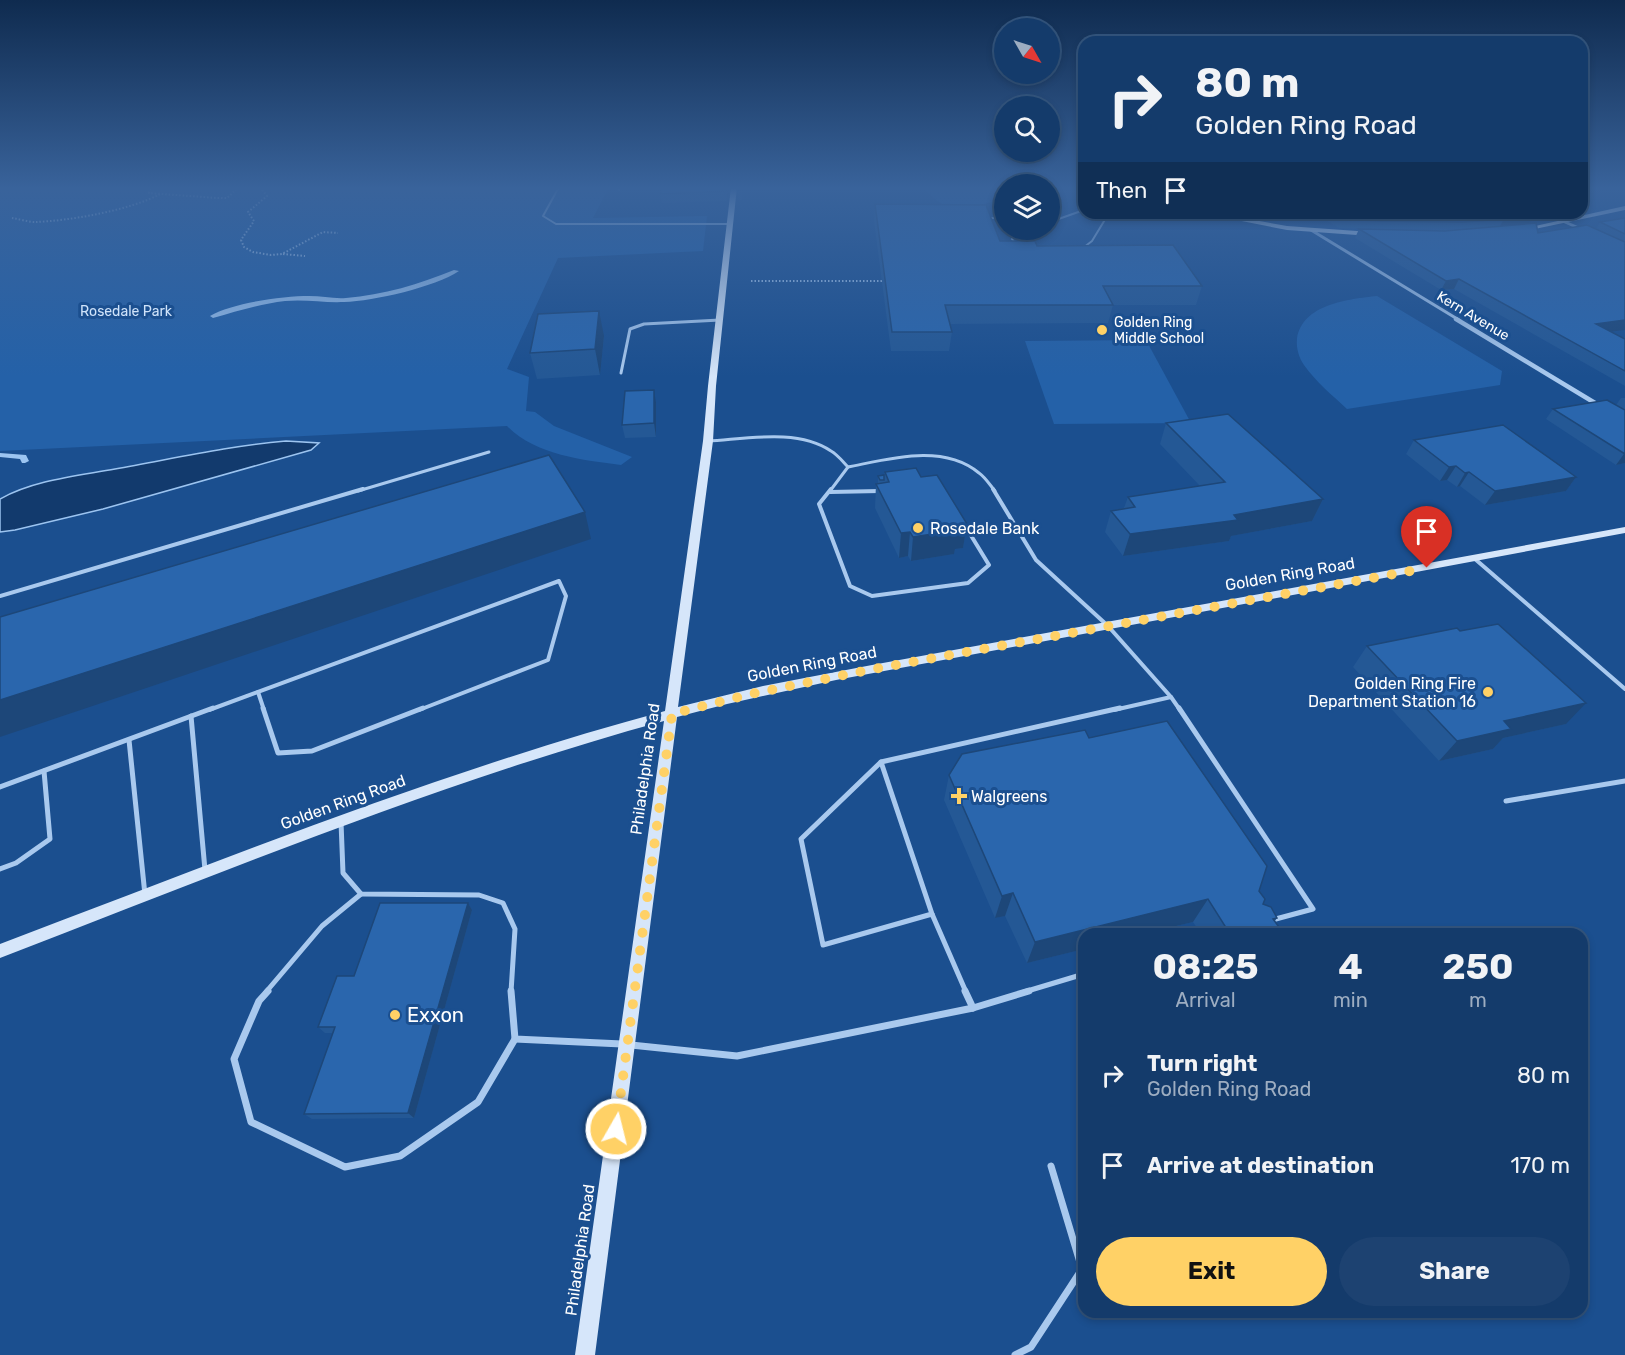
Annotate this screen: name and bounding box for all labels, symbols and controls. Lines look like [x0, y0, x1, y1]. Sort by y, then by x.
north arrow [994, 18, 1060, 84]
map controls [994, 18, 1060, 240]
text: 80 m [1195, 58, 1299, 108]
icon: right [1096, 60, 1174, 138]
button: search [994, 96, 1060, 162]
text: Golden Ring Road [1195, 109, 1417, 141]
button: layers [994, 174, 1060, 240]
icon: arrive [1159, 174, 1192, 207]
text: Then [1096, 177, 1147, 204]
street label: Kern Avenue [1434, 288, 1513, 344]
park label: Rosedale Park [80, 303, 173, 320]
place label: Golden Ring Middle School [1114, 314, 1204, 347]
marker: Golden Ring Middle School [1095, 323, 1109, 337]
pin [1401, 506, 1452, 568]
icon: arrive [1410, 515, 1443, 548]
place label: Rosedale Bank [930, 519, 1040, 538]
marker: Rosedale Bank [911, 521, 925, 535]
street label: Golden Ring Road [1224, 553, 1356, 595]
street label: Golden Ring Road [746, 642, 878, 686]
place label: Golden Ring Fire Department Station 16 [1308, 674, 1476, 711]
marker: Golden Ring Fire Department Station 16 [1481, 685, 1495, 699]
street label: Philadelphia Road [626, 702, 664, 836]
street label: Golden Ring Road [278, 771, 408, 833]
place label: Walgreens [971, 787, 1047, 806]
marker: Walgreens [952, 789, 966, 803]
text: 08:25 [1153, 945, 1259, 988]
text: 4 [1338, 945, 1363, 988]
text: 250 [1442, 945, 1513, 988]
text: Arrival [1176, 988, 1236, 1012]
text: min [1333, 988, 1368, 1012]
text: m [1469, 988, 1487, 1012]
place label: Exxon [407, 1003, 464, 1027]
marker: Exxon [388, 1008, 402, 1022]
text: Turn right [1147, 1050, 1257, 1077]
icon: right [1096, 1059, 1129, 1092]
text: 80 m [1517, 1062, 1570, 1089]
text: Golden Ring Road [1147, 1077, 1311, 1101]
position arrow [584, 1097, 648, 1161]
icon: arrive [1096, 1149, 1129, 1182]
text: Arrive at destination [1147, 1152, 1374, 1179]
text: 170 m [1510, 1152, 1570, 1179]
street label: Philadelphia Road [561, 1183, 599, 1317]
button: Exit [1096, 1237, 1327, 1306]
button: Share [1339, 1237, 1570, 1306]

